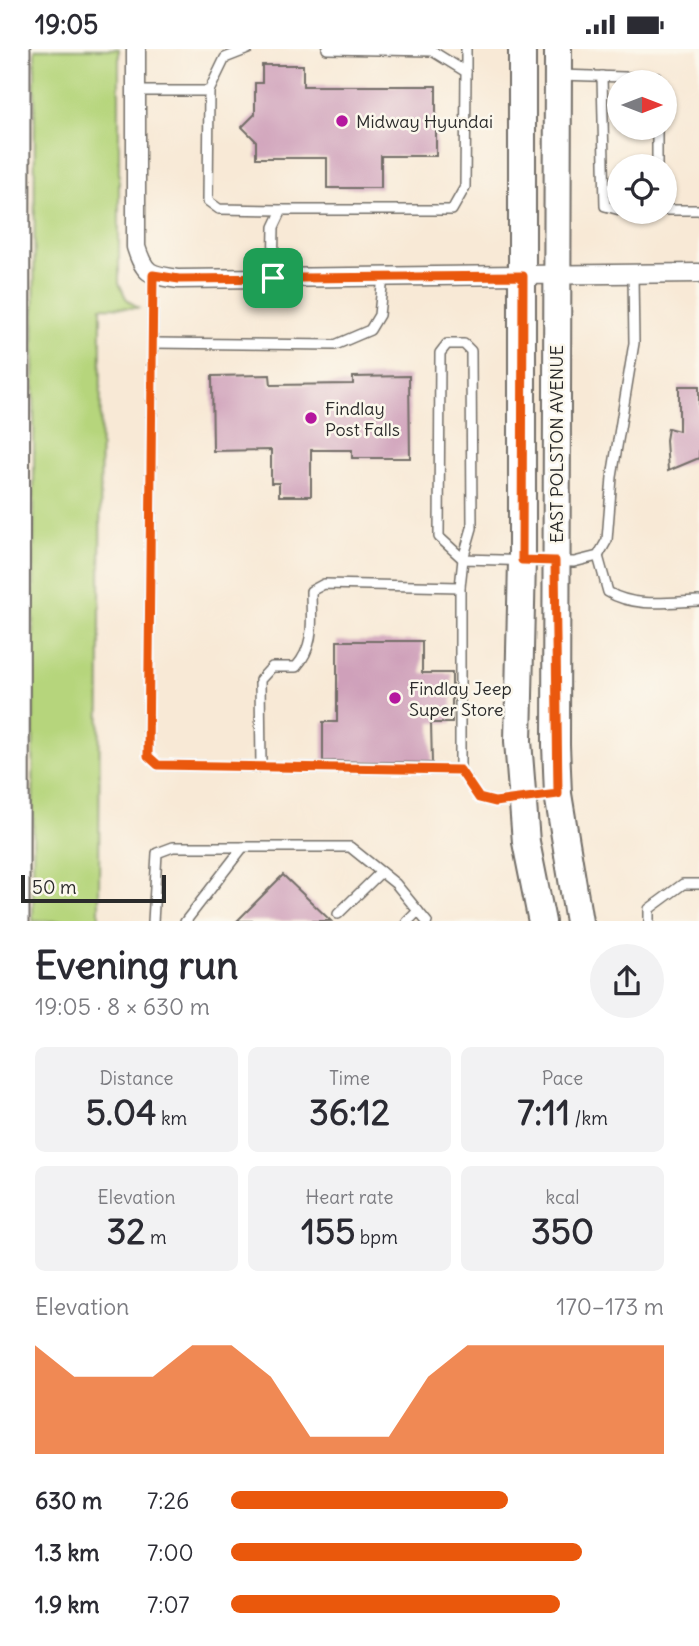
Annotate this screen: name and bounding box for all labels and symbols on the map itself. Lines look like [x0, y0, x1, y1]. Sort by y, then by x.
north arrow [607, 70, 677, 140]
place label: Midway Hyundai [356, 110, 493, 133]
marker: Midway Hyundai [334, 113, 350, 129]
pin [243, 248, 303, 308]
street label: EAST POLSTON AVENUE [545, 345, 568, 543]
place label: Findlay Post Falls [325, 397, 400, 441]
marker: Findlay Post Falls [303, 410, 319, 426]
place label: Findlay Jeep Super Store [409, 677, 512, 721]
marker: Findlay Jeep Super Store [387, 690, 403, 706]
scale bar [21, 873, 166, 904]

